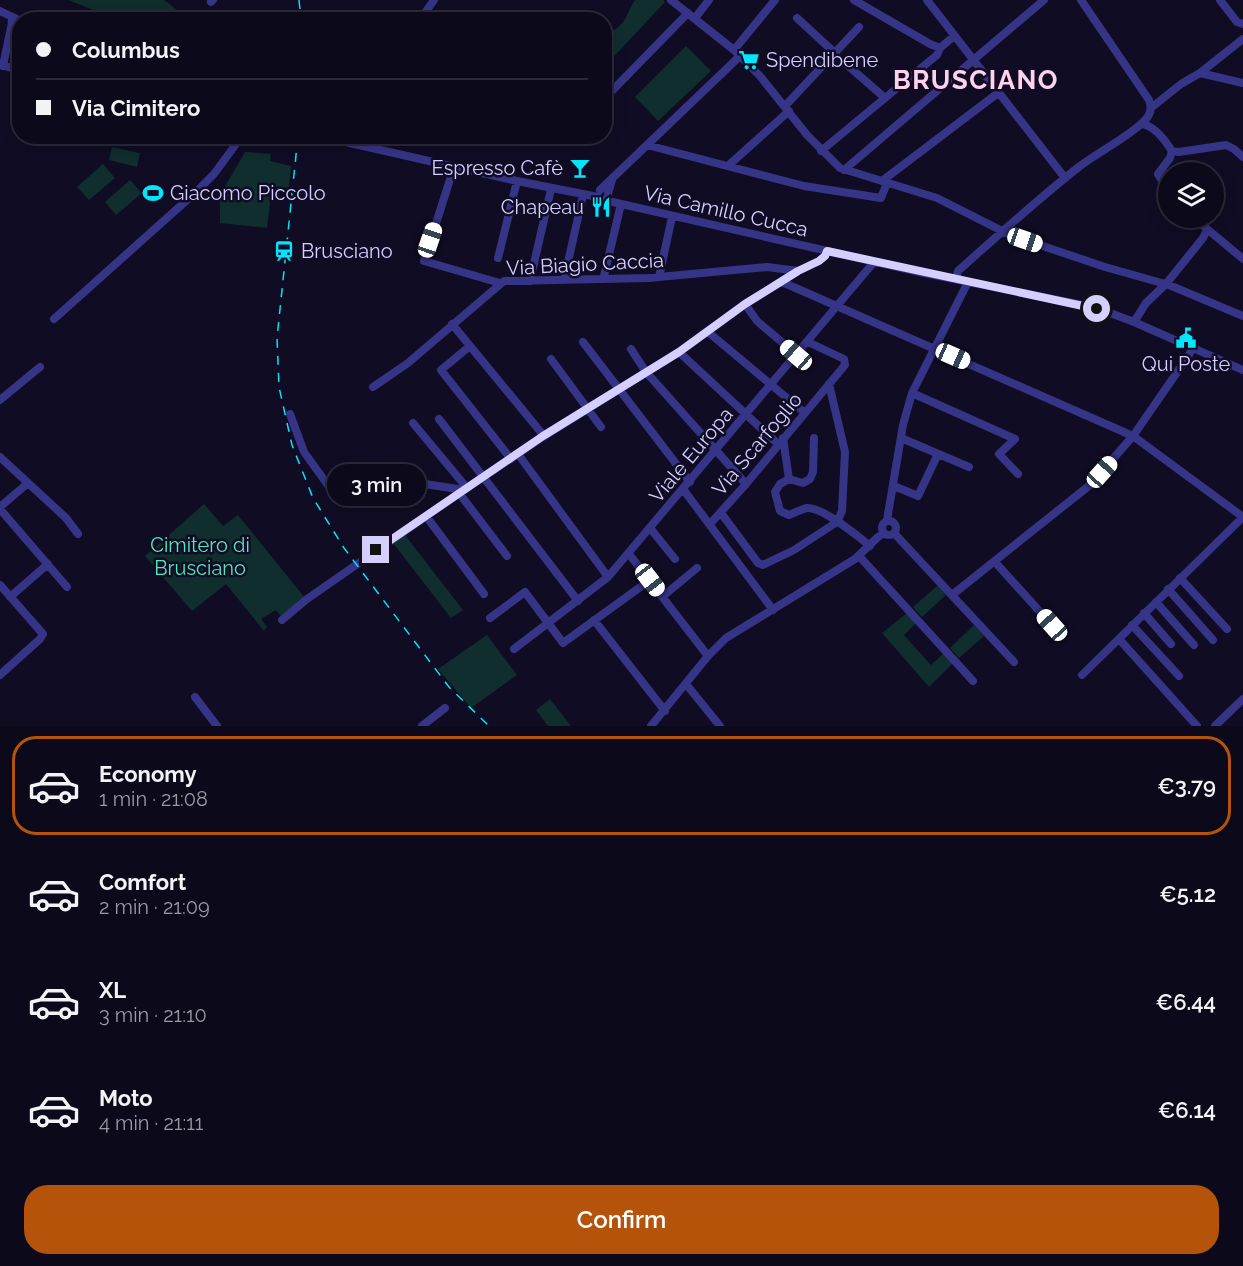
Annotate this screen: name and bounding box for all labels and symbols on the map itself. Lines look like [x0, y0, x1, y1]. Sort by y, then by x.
supermarket icon: Spendibene [737, 48, 761, 72]
place label: Spendibene [766, 48, 878, 72]
district label: BRUSCIANO [893, 65, 1059, 95]
place label: Espresso Cafè [432, 156, 563, 180]
bar icon: Espresso Cafè [568, 156, 592, 180]
street label: Via Camillo Cucca [642, 180, 810, 242]
sports icon: Giacomo Piccolo [141, 181, 165, 205]
place label: Giacomo Piccolo [170, 181, 326, 205]
place label: Chapeau [501, 195, 584, 219]
restaurant icon: Chapeau [589, 195, 613, 219]
car [416, 220, 444, 260]
car [1005, 226, 1045, 254]
station icon: Brusciano [272, 239, 296, 263]
place label: Brusciano [301, 239, 393, 263]
street label: Via Biagio Caccia [505, 248, 665, 280]
route start [1083, 295, 1110, 322]
public building icon: Qui Poste [1174, 326, 1198, 350]
car [777, 336, 815, 374]
car [933, 340, 973, 372]
place label: Qui Poste [1142, 352, 1230, 376]
street label: Via Scarfoglio [707, 387, 807, 500]
street label: Viale Europa [644, 403, 738, 507]
car [1083, 453, 1121, 491]
callout: 3 min [326, 463, 425, 505]
park label: Cimitero di Brusciano [150, 533, 250, 580]
route end [362, 536, 389, 563]
car [632, 560, 668, 600]
car [1033, 606, 1071, 644]

